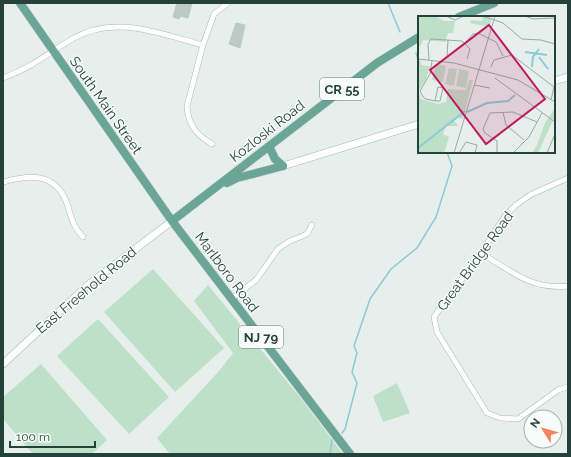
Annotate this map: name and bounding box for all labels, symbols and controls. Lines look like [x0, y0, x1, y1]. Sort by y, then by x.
inset map [418, 16, 555, 153]
street label: South Main Street [66, 53, 146, 157]
road number: CR 55 [320, 78, 364, 100]
street label: Kozloski Road [227, 97, 307, 165]
street label: Great Bridge Road [434, 208, 516, 314]
street label: Marlboro Road [192, 229, 262, 315]
street label: East Freehold Road [33, 243, 139, 337]
road number: NJ 79 [239, 326, 283, 348]
north arrow [523, 409, 563, 449]
text: N [528, 416, 543, 431]
scale bar [10, 423, 95, 449]
text: 100 m [16, 430, 50, 444]

